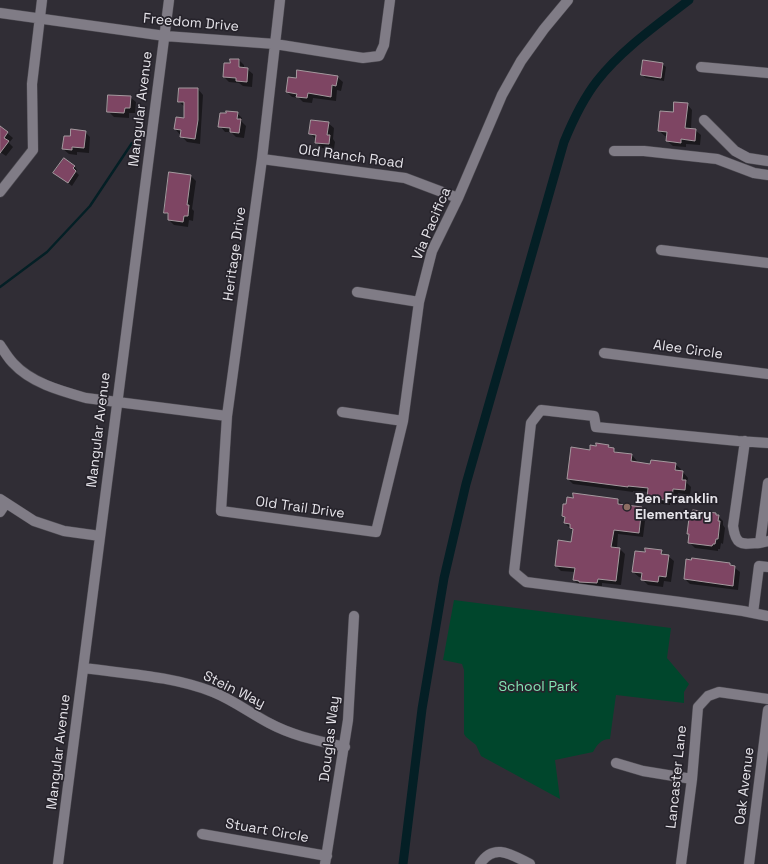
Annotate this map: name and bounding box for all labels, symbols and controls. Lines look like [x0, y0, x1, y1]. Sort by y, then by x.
street label: Freedom Drive [142, 10, 240, 36]
street label: Mangular Avenue [126, 50, 156, 168]
street label: Old Ranch Road [297, 141, 405, 173]
street label: Via Pacifica [409, 185, 455, 263]
street label: Heritage Drive [220, 206, 250, 302]
street label: Alee Circle [652, 337, 724, 363]
street label: Mangular Avenue [84, 371, 114, 489]
place label: Ben Franklin Elementary [635, 491, 718, 524]
street label: Old Trail Drive [254, 493, 346, 523]
marker: Ben Franklin Elementary [622, 502, 632, 512]
street label: Stein Way [200, 668, 268, 712]
park label: School Park [499, 679, 577, 695]
street label: Mangular Avenue [44, 693, 74, 811]
street label: Douglas Way [316, 695, 344, 783]
street label: Lancaster Lane [663, 725, 691, 829]
street label: Oak Avenue [732, 746, 758, 826]
street label: Stuart Circle [224, 815, 310, 847]

